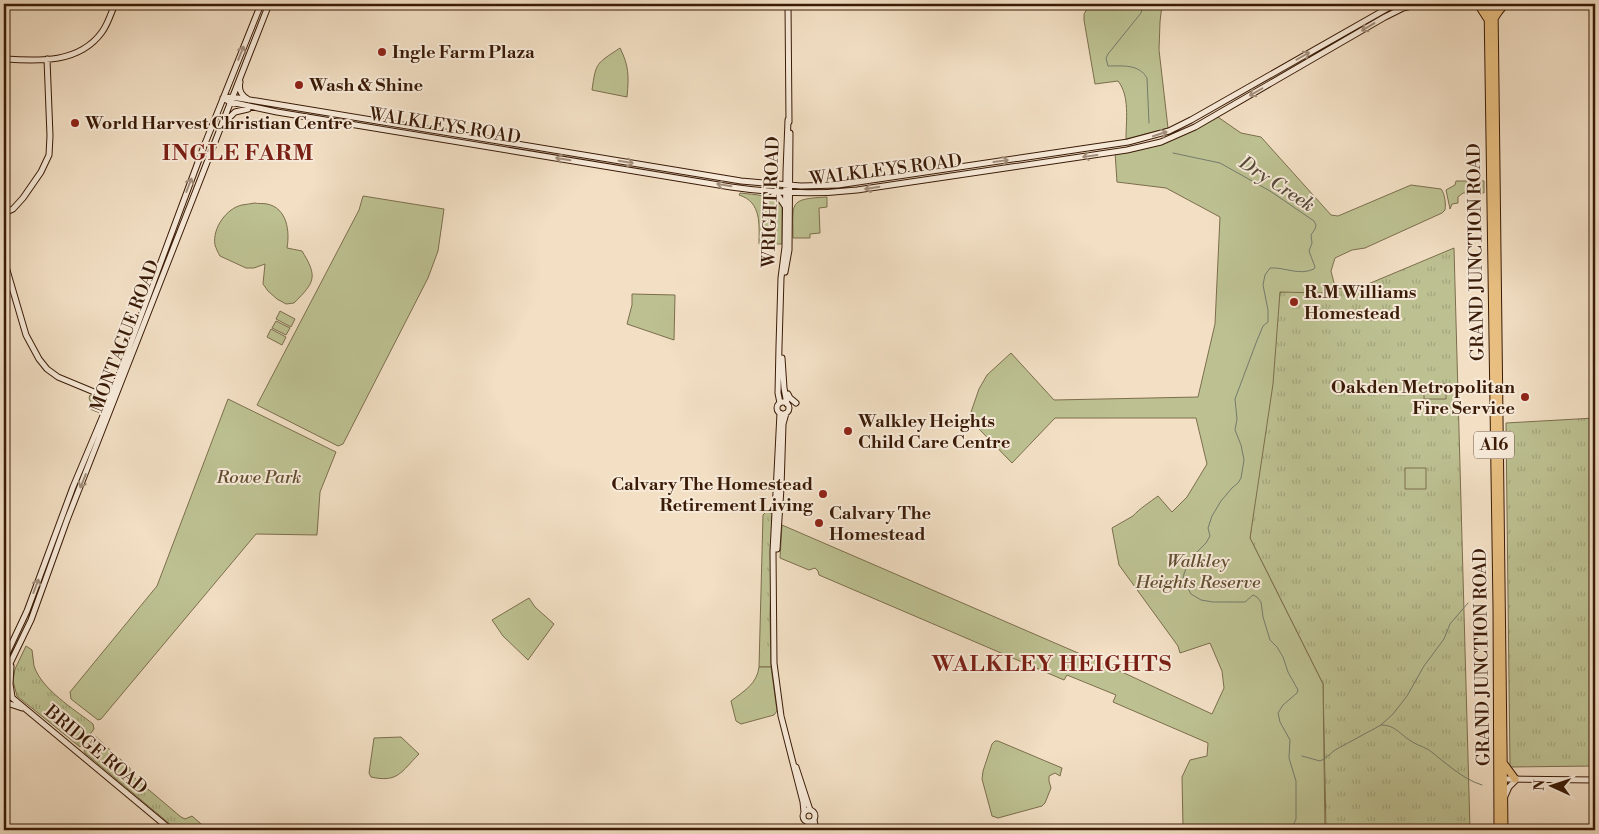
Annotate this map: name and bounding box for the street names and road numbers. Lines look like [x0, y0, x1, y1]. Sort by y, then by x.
street label: WALKLEYS ROAD [367, 102, 522, 149]
street label: WRIGHT ROAD [757, 136, 785, 269]
street label: GRAND JUNCTION ROAD [1463, 143, 1489, 361]
street label: WALKLEYS ROAD [808, 149, 963, 191]
street label: MONTAGUE ROAD [85, 257, 165, 415]
road number: A16 [1474, 432, 1514, 458]
street label: GRAND JUNCTION ROAD [1469, 548, 1495, 766]
street label: BRIDGE ROAD [39, 700, 152, 800]

